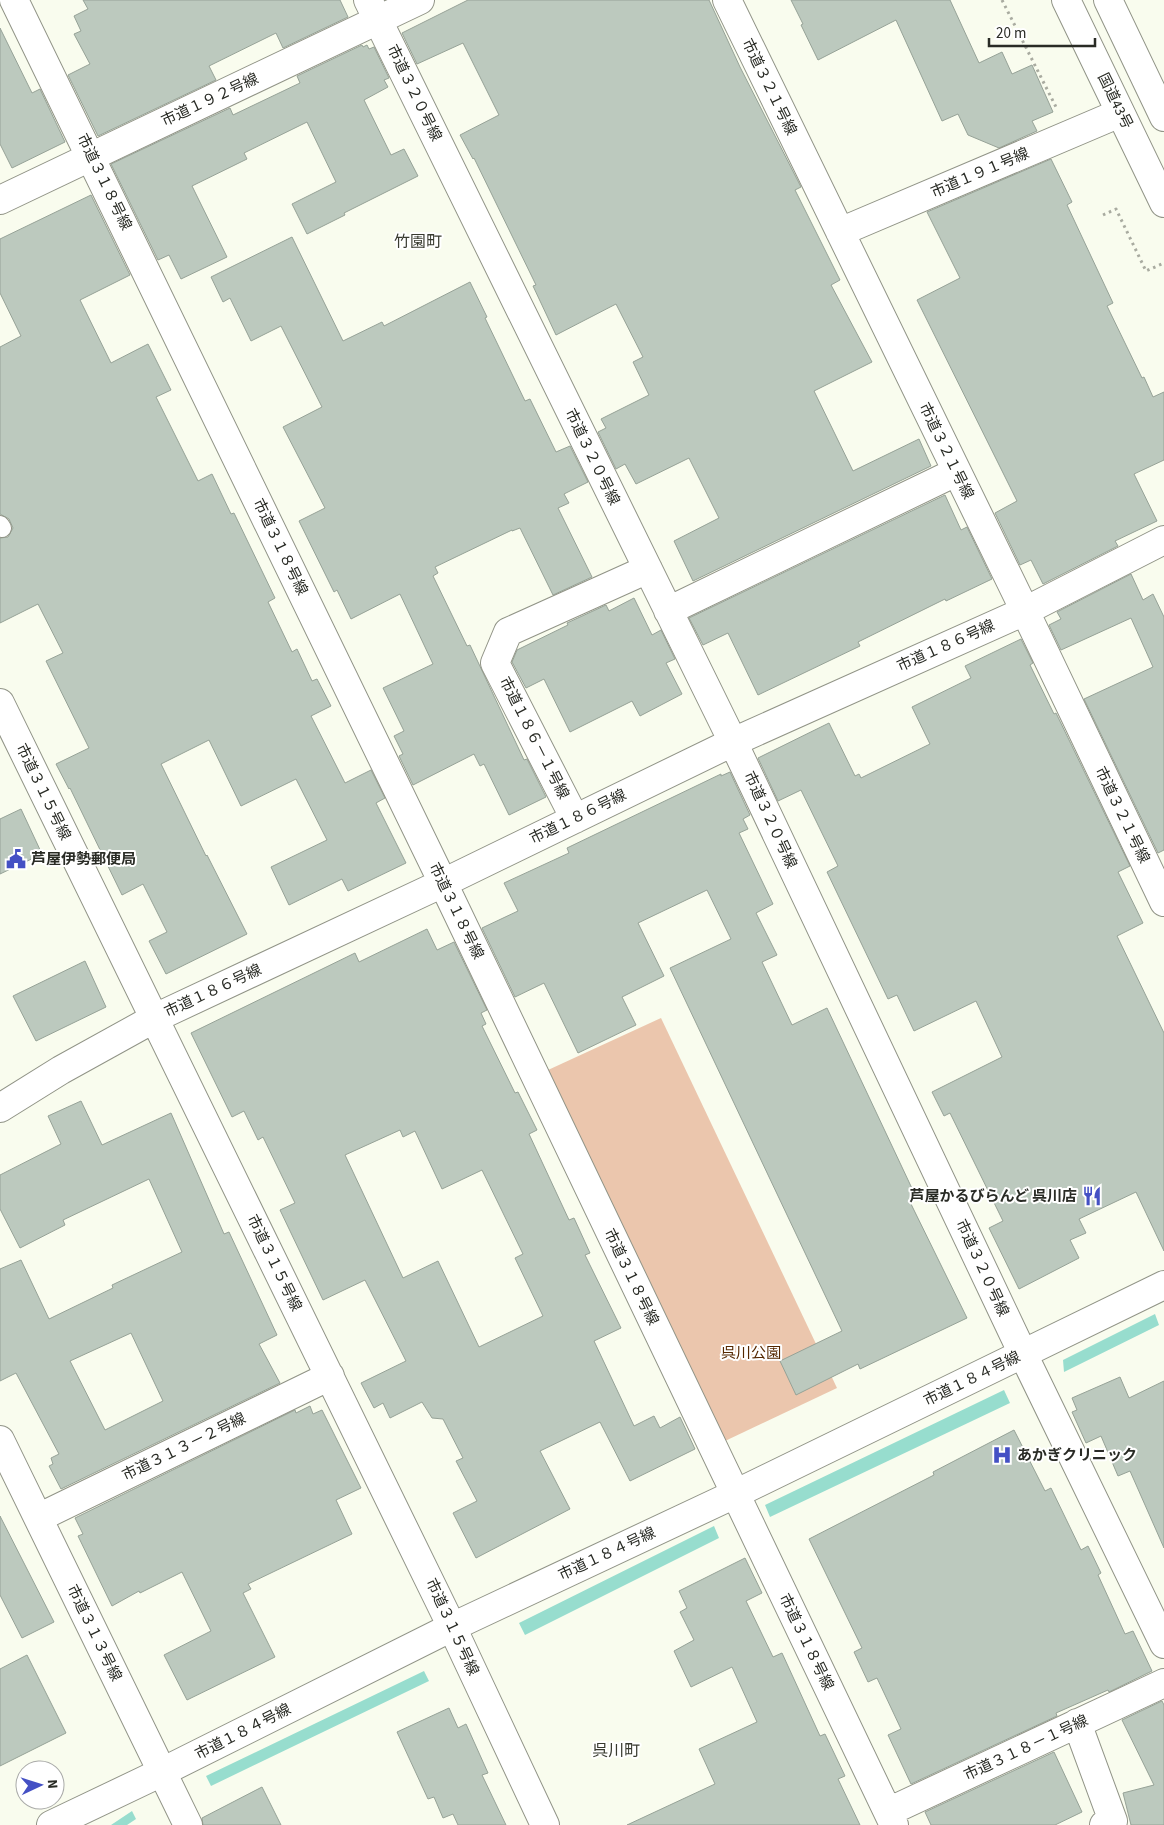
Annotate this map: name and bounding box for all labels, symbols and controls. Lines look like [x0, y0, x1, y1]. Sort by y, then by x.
scale bar [989, 15, 1095, 47]
text: 20 m [996, 23, 1026, 44]
street label: 市道３２１号線 [737, 35, 801, 139]
street label: 市道３２０号線 [382, 41, 446, 145]
street label: 市道１９２号線 [158, 68, 262, 132]
street label: 国道43号 [1092, 69, 1138, 133]
street label: 市道３１８号線 [72, 130, 136, 234]
street label: 市道１９１号線 [928, 143, 1032, 203]
district label: 竹園町 [394, 231, 442, 253]
street label: 市道３２１号線 [914, 399, 978, 503]
street label: 市道３２０号線 [560, 405, 624, 509]
street label: 市道３１８号線 [248, 495, 312, 599]
street label: 市道１８６号線 [894, 615, 998, 677]
street label: 市道１８６－１号線 [494, 673, 574, 803]
street label: 市道３１５号線 [11, 740, 75, 844]
street label: 市道３２１号線 [1090, 763, 1154, 867]
street label: 市道３２０号線 [738, 768, 802, 872]
street label: 市道１８６号線 [526, 785, 630, 849]
public building icon: 芦屋伊勢郵便局 [5, 848, 27, 870]
place label: 芦屋伊勢郵便局 [31, 849, 136, 870]
street label: 市道３１８号線 [424, 859, 488, 963]
street label: 市道１８６号線 [161, 959, 265, 1023]
restaurant icon: 芦屋かるびらんど 呉川店 [1081, 1185, 1103, 1207]
place label: 芦屋かるびらんど 呉川店 [909, 1186, 1077, 1207]
street label: 市道３１５号線 [242, 1211, 306, 1315]
street label: 市道３２０号線 [950, 1216, 1014, 1320]
street label: 市道３１８号線 [599, 1225, 663, 1329]
park label: 呉川公園 [721, 1343, 781, 1364]
street label: 市道１８４号線 [920, 1347, 1024, 1411]
street label: 市道３１３－２号線 [119, 1408, 249, 1486]
hospital icon: あかぎクリニック [991, 1444, 1013, 1466]
place label: あかぎクリニック [1017, 1445, 1137, 1466]
street label: 市道１８４号線 [555, 1522, 659, 1586]
street label: 市道３１５号線 [420, 1575, 484, 1679]
street label: 市道３１３号線 [62, 1581, 126, 1685]
street label: 市道３１８号線 [774, 1590, 838, 1694]
street label: 市道１８４号線 [191, 1699, 295, 1765]
street label: 市道３１８－１号線 [960, 1710, 1092, 1786]
district label: 呉川町 [592, 1740, 640, 1762]
north arrow [15, 1760, 65, 1810]
text: N [42, 1779, 62, 1790]

